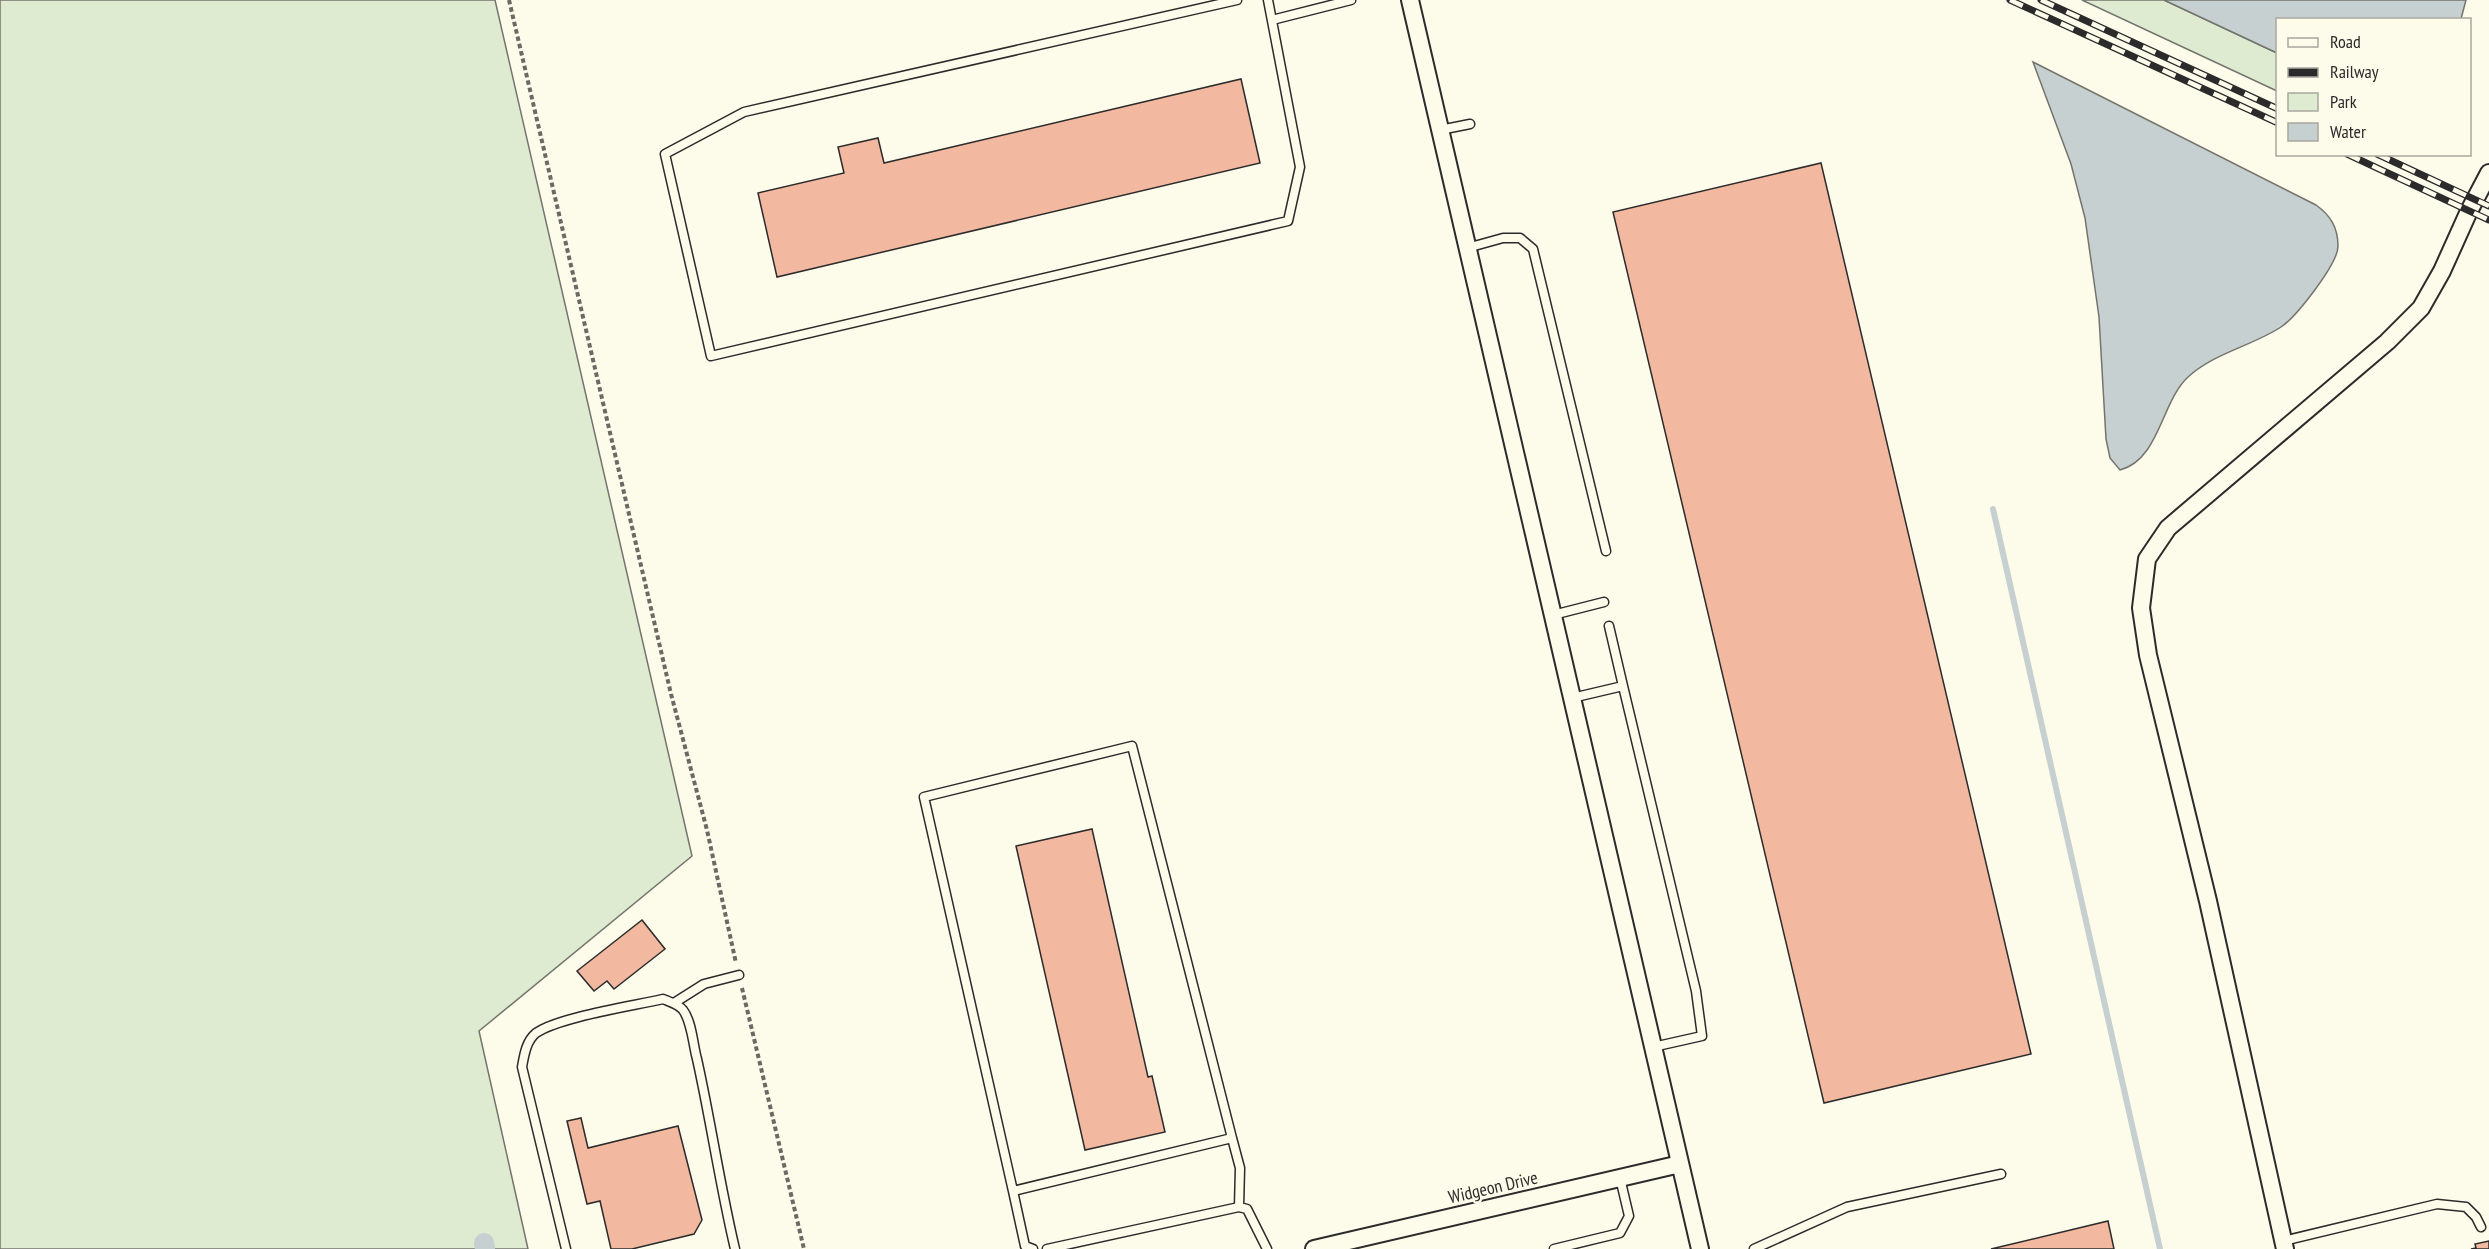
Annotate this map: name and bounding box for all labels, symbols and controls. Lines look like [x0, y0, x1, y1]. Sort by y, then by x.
legend [2276, 18, 2471, 156]
text: Road [2330, 30, 2361, 53]
text: Railway [2330, 60, 2379, 83]
text: Park [2330, 90, 2357, 113]
text: Water [2330, 120, 2366, 143]
street label: Widgeon Drive [1446, 1166, 1540, 1208]

